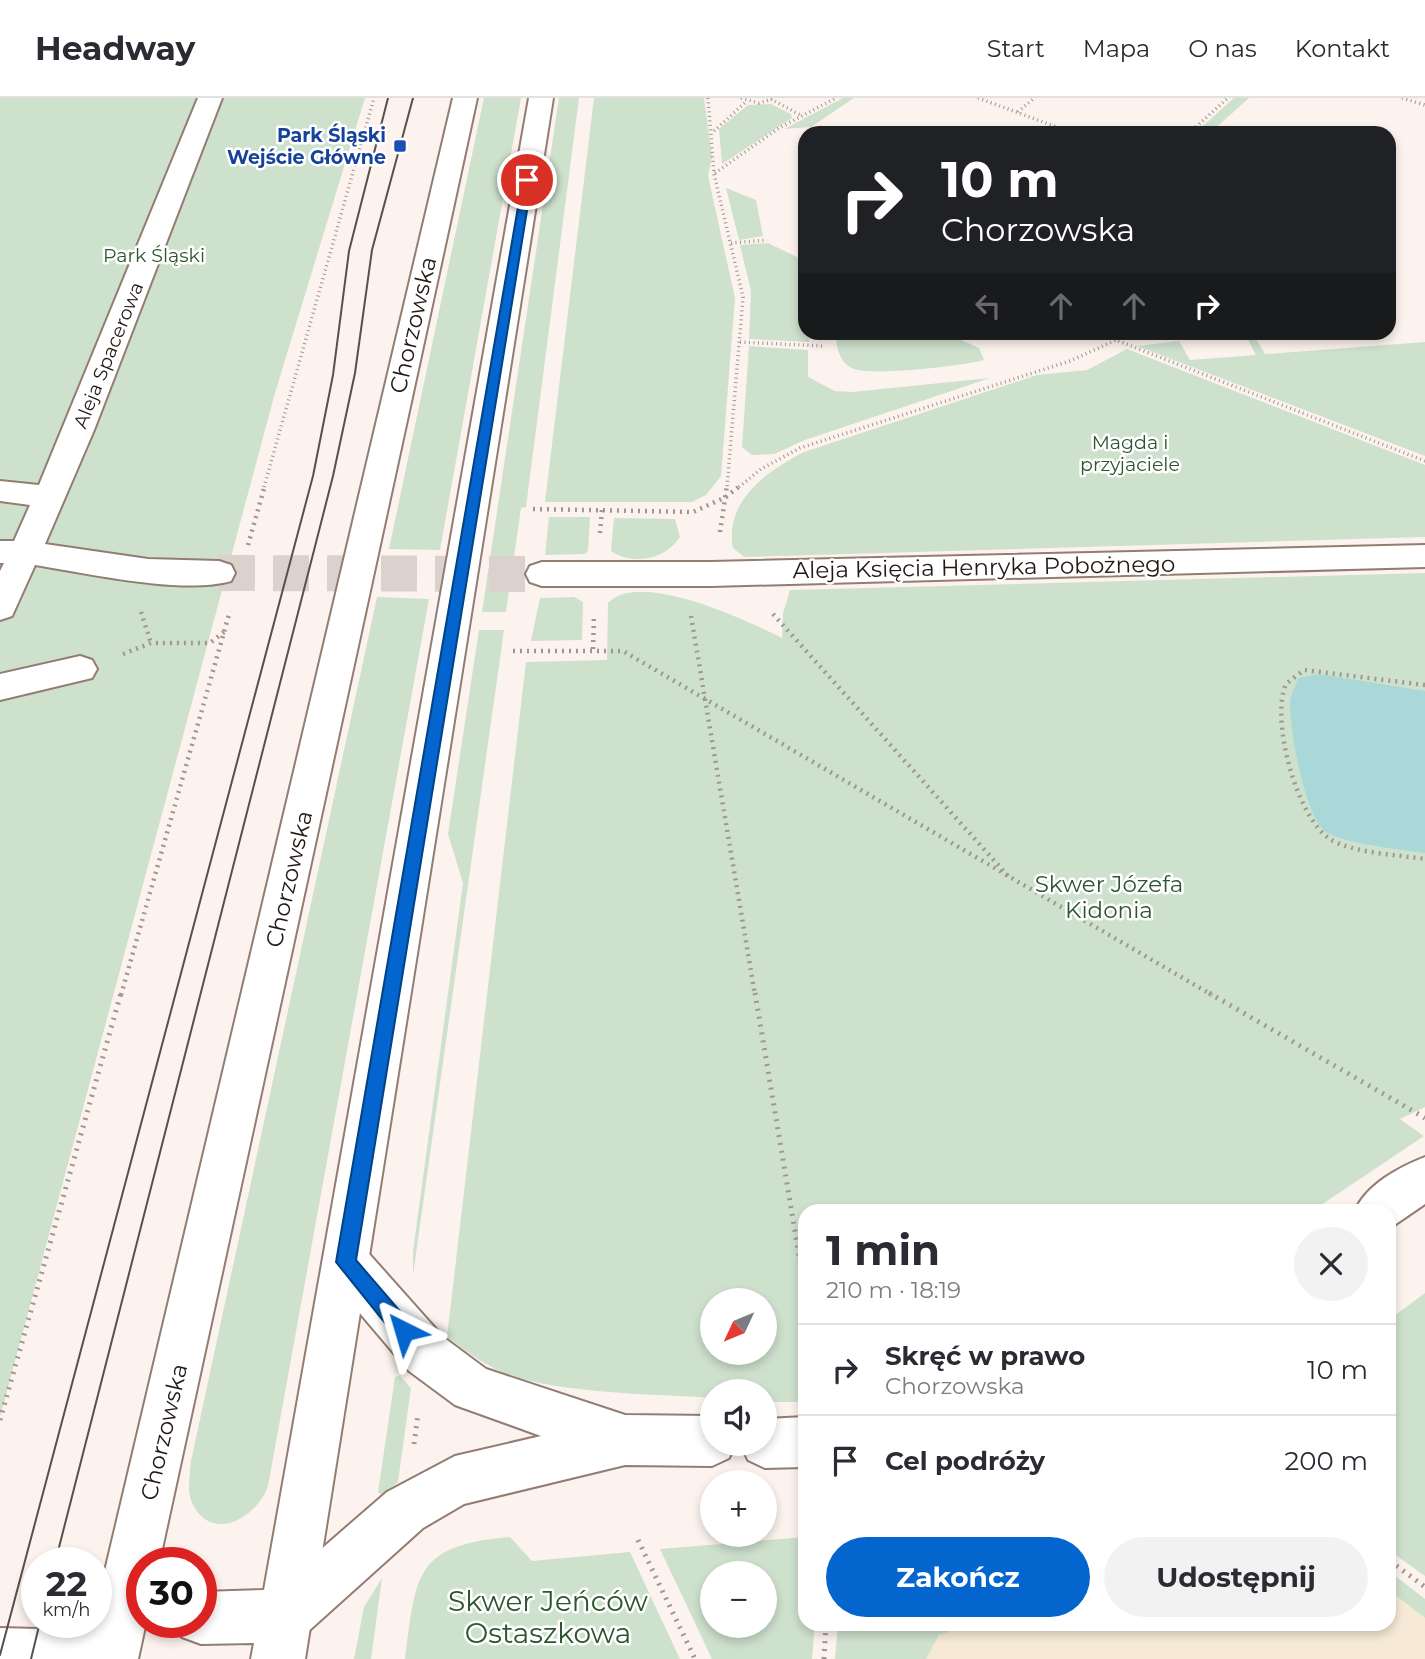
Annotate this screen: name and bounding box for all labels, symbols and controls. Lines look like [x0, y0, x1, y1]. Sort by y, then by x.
text: Headway [35, 28, 195, 68]
text: Start [987, 34, 1045, 63]
text: Mapa [1083, 34, 1150, 63]
text: O nas [1188, 34, 1257, 63]
text: Kontakt [1295, 34, 1390, 63]
place label: Park Śląski Wejście Główne [227, 123, 386, 169]
marker: Park Śląski Wejście Główne [392, 138, 408, 154]
pin [497, 150, 557, 210]
text: 10 m [941, 150, 1059, 209]
icon: right [826, 154, 917, 245]
icon: arrive [508, 161, 546, 199]
text: Chorzowska [941, 210, 1135, 249]
park label: Park Śląski [103, 244, 205, 267]
street label: Chorzowska [384, 254, 442, 396]
street label: Aleja Spacerowa [69, 279, 148, 432]
icon: left [969, 287, 1007, 325]
icon: ahead [1042, 287, 1080, 325]
icon: ahead [1115, 287, 1153, 325]
icon: right [1188, 287, 1226, 325]
park label: Magda i przyjaciele [1080, 431, 1180, 476]
street label: Aleja Księcia Henryka Pobożnego [792, 550, 1176, 584]
street label: Chorzowska [260, 808, 318, 950]
park label: Skwer Józefa Kidonia [1035, 870, 1183, 924]
text: 1 min [826, 1224, 940, 1276]
button: close [1294, 1227, 1368, 1301]
text: 210 m · 18:19 [826, 1276, 961, 1304]
north arrow [700, 1288, 777, 1365]
map controls [700, 1288, 777, 1638]
position arrow [367, 1294, 441, 1368]
text: Skręć w prawo [885, 1340, 1085, 1372]
icon: right [826, 1351, 864, 1389]
text: 10 m [1307, 1354, 1368, 1386]
street label: Chorzowska [135, 1361, 193, 1503]
text: Chorzowska [885, 1372, 1025, 1400]
button: sound [700, 1379, 777, 1456]
icon: arrive [826, 1442, 864, 1480]
text: Cel podróży [885, 1445, 1045, 1477]
text: 200 m [1284, 1445, 1368, 1477]
button: + [700, 1470, 777, 1547]
button: Zakończ [826, 1537, 1090, 1617]
button: Udostępnij [1104, 1537, 1368, 1617]
speed limit sign: 30 [126, 1547, 217, 1638]
button: − [700, 1561, 777, 1638]
text: 22 [46, 1562, 87, 1605]
park label: Skwer Jeńców Ostaszkowa [448, 1584, 648, 1650]
text: km/h [42, 1599, 91, 1621]

